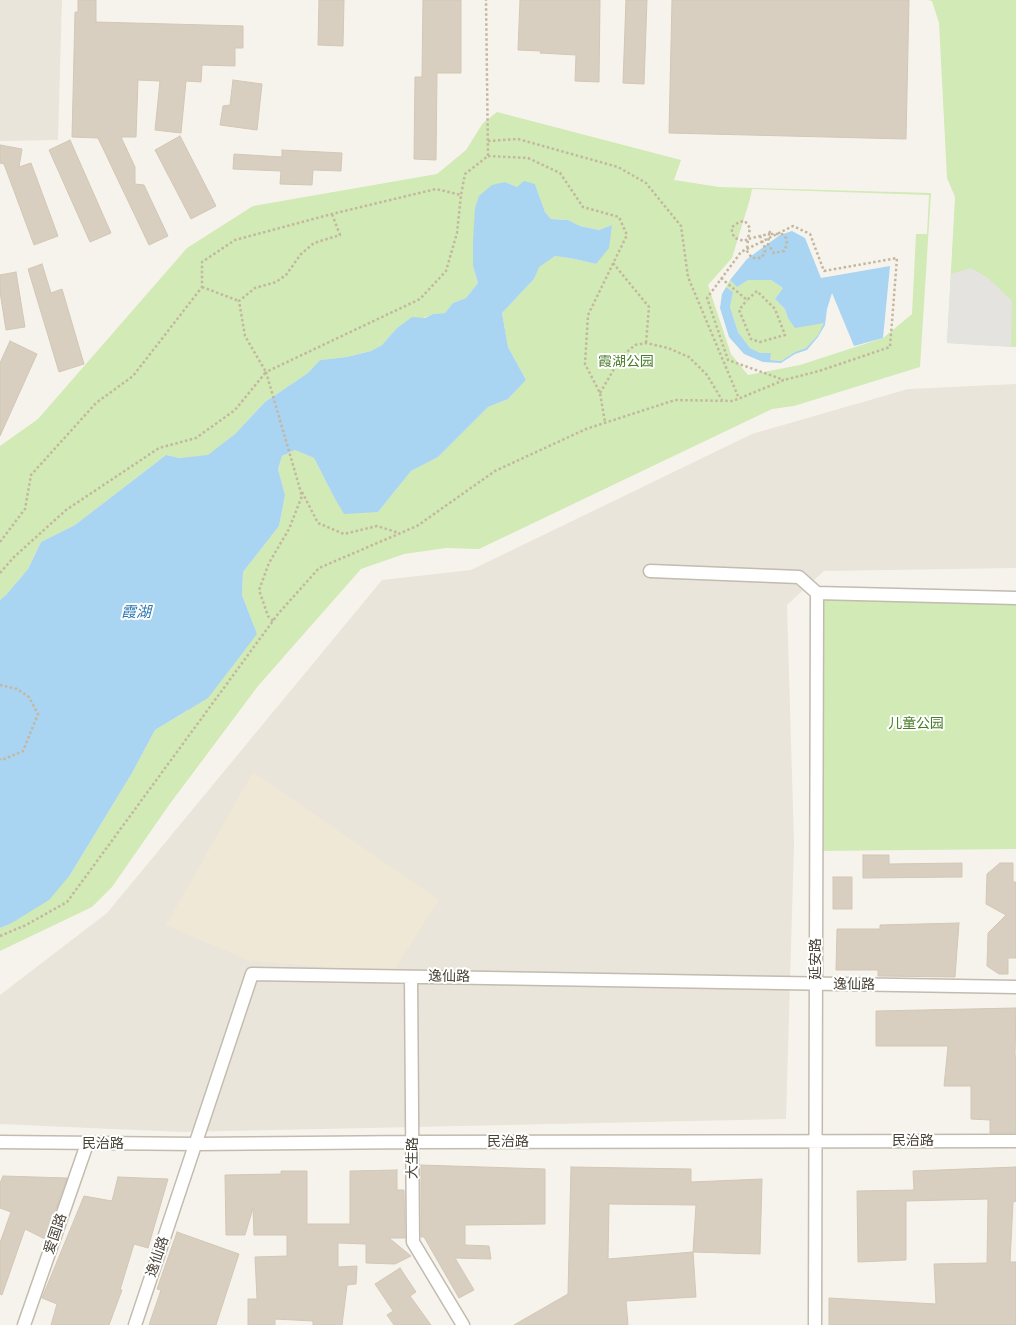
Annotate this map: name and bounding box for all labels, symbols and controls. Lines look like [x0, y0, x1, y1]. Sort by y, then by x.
park label: 霞湖公园 [598, 354, 654, 370]
water label: 霞湖 [121, 604, 151, 622]
park label: 儿童公园 [888, 716, 944, 732]
street label: 延安路 [808, 938, 824, 980]
street label: 逸仙路 [428, 968, 470, 986]
street label: 逸仙路 [833, 976, 875, 994]
street label: 民治路 [892, 1133, 934, 1149]
street label: 民治路 [487, 1134, 529, 1150]
street label: 民治路 [82, 1136, 124, 1152]
street label: 大生路 [405, 1137, 421, 1179]
street label: 爱国路 [41, 1211, 71, 1257]
street label: 逸仙路 [143, 1234, 173, 1280]

